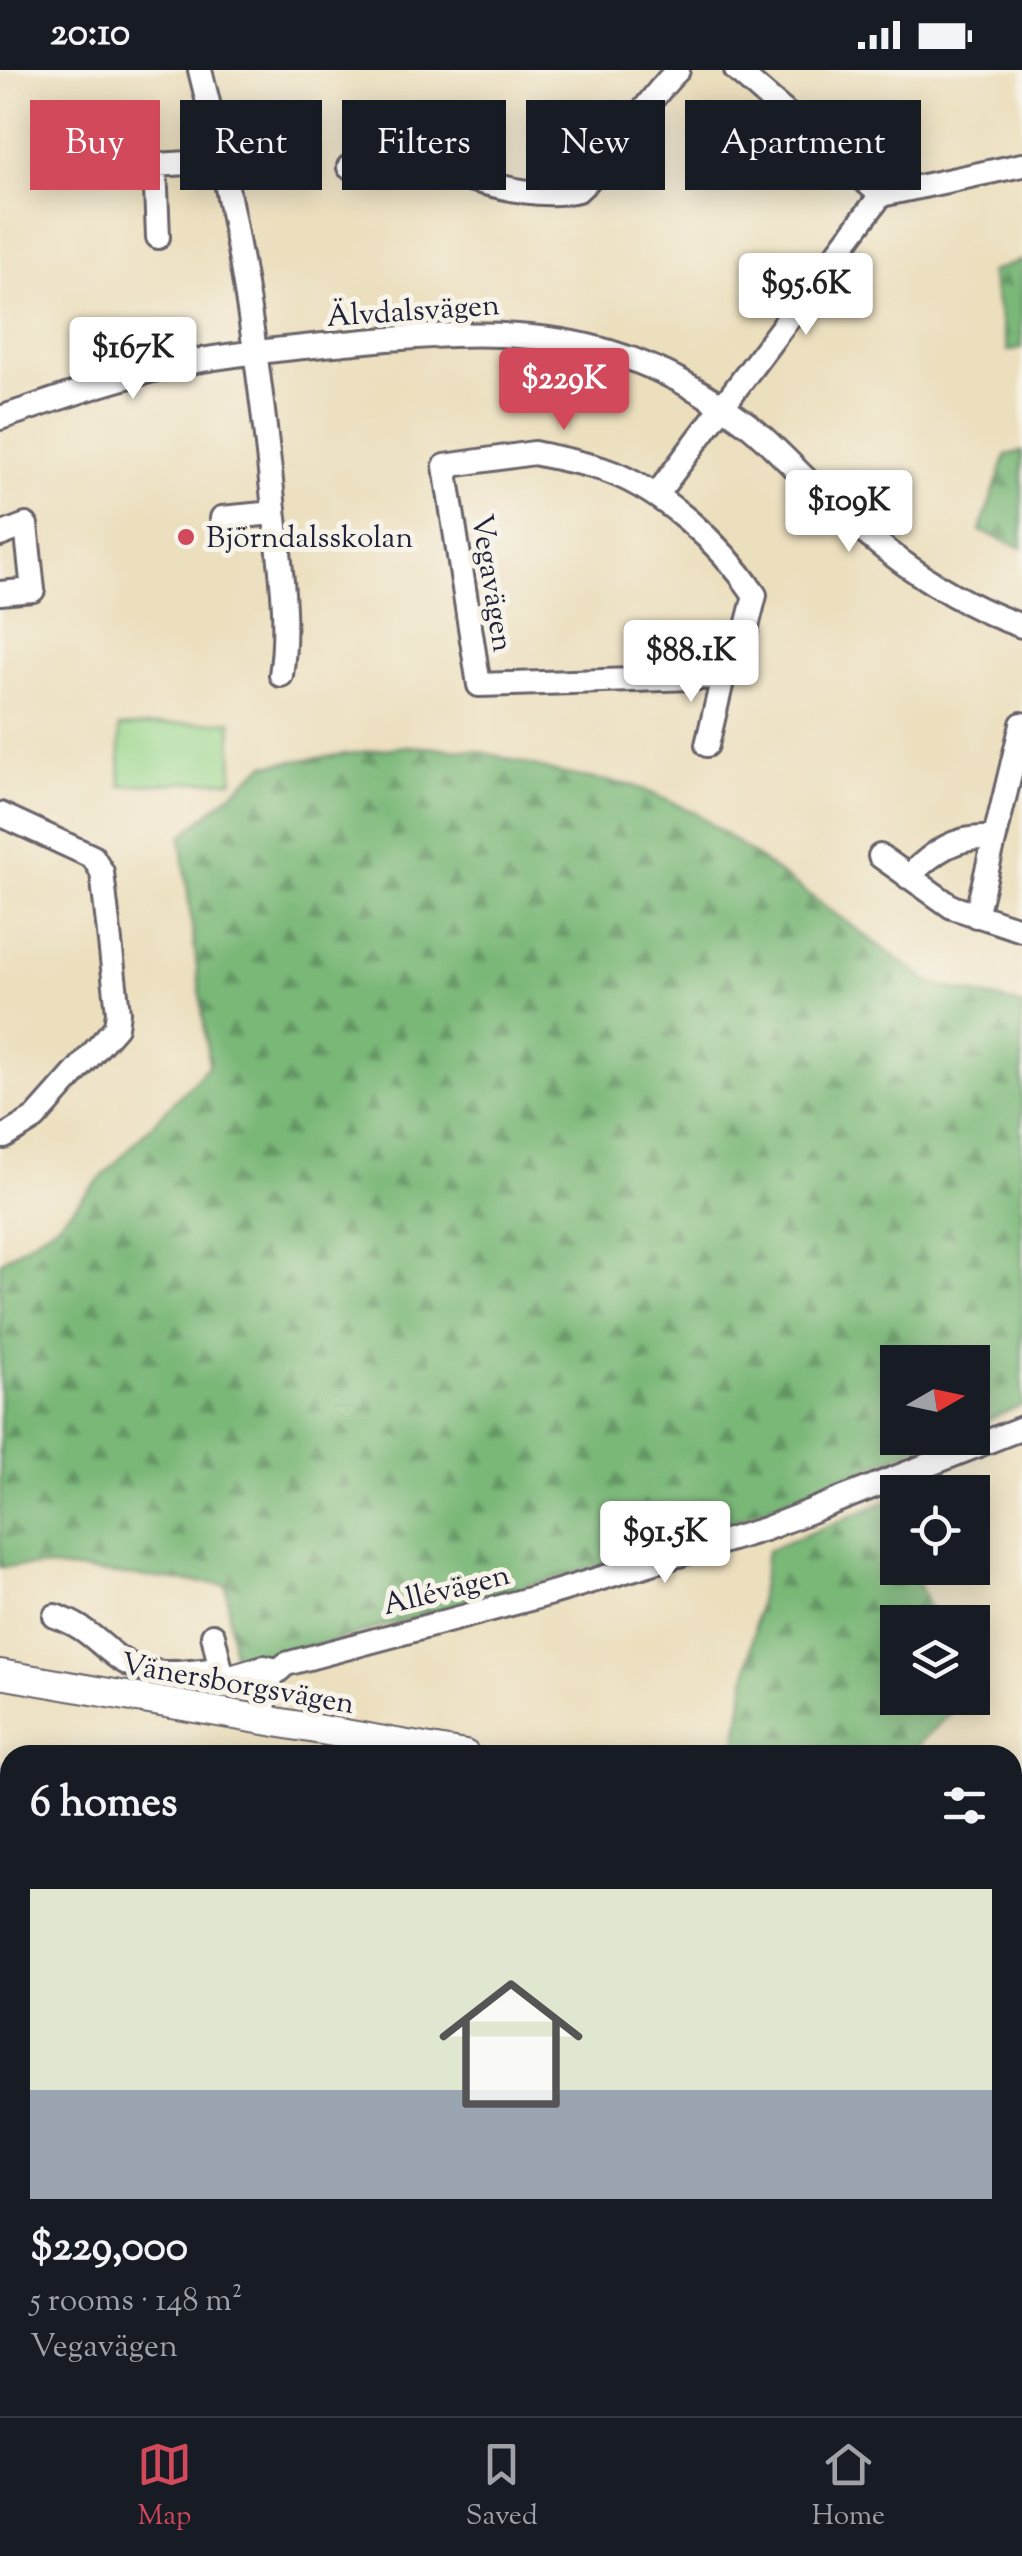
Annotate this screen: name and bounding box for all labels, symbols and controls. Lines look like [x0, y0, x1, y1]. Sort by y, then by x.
text: 20:10 [50, 8, 130, 62]
chip: Buy [30, 100, 160, 190]
chip: Rent [180, 100, 322, 190]
chip: Filters [342, 100, 506, 190]
chip: New [526, 100, 665, 190]
chip: Apartment [685, 100, 921, 190]
pin: $95.6K [725, 253, 887, 338]
text: $95.6K [761, 262, 851, 308]
street label: Älvdalsvägen [325, 285, 501, 340]
pin: $167K [63, 317, 203, 402]
text: $167K [91, 326, 175, 372]
pin: $229K [494, 348, 634, 433]
text: $229K [521, 357, 607, 403]
pin: $109K [779, 470, 919, 555]
text: $109K [807, 479, 891, 525]
street label: Vegavägen [458, 512, 523, 655]
place label: Björndalsskolan [206, 518, 413, 561]
marker: Björndalsskolan [175, 526, 197, 548]
pin: $88.1K [610, 620, 772, 705]
text: $88.1K [646, 629, 736, 675]
north arrow [880, 1345, 990, 1455]
map controls [880, 1345, 990, 1715]
button: locate [880, 1475, 990, 1585]
pin: $91.5K [584, 1501, 746, 1586]
text: $91.5K [622, 1510, 708, 1556]
street label: Allévägen [379, 1555, 515, 1628]
button: layers [880, 1605, 990, 1715]
street label: Vänersborgsvägen [118, 1644, 358, 1727]
text: 6 homes [30, 1775, 177, 1835]
icon: filters [937, 1778, 992, 1833]
icon: home [421, 1954, 601, 2134]
text: $229,000 [30, 2219, 188, 2279]
text: 5 rooms · 148 m² [30, 2279, 243, 2325]
text: Vegavägen [30, 2325, 178, 2371]
tab: Map [137, 2437, 192, 2537]
tab: Saved [466, 2437, 538, 2537]
tab: Home [812, 2437, 885, 2537]

